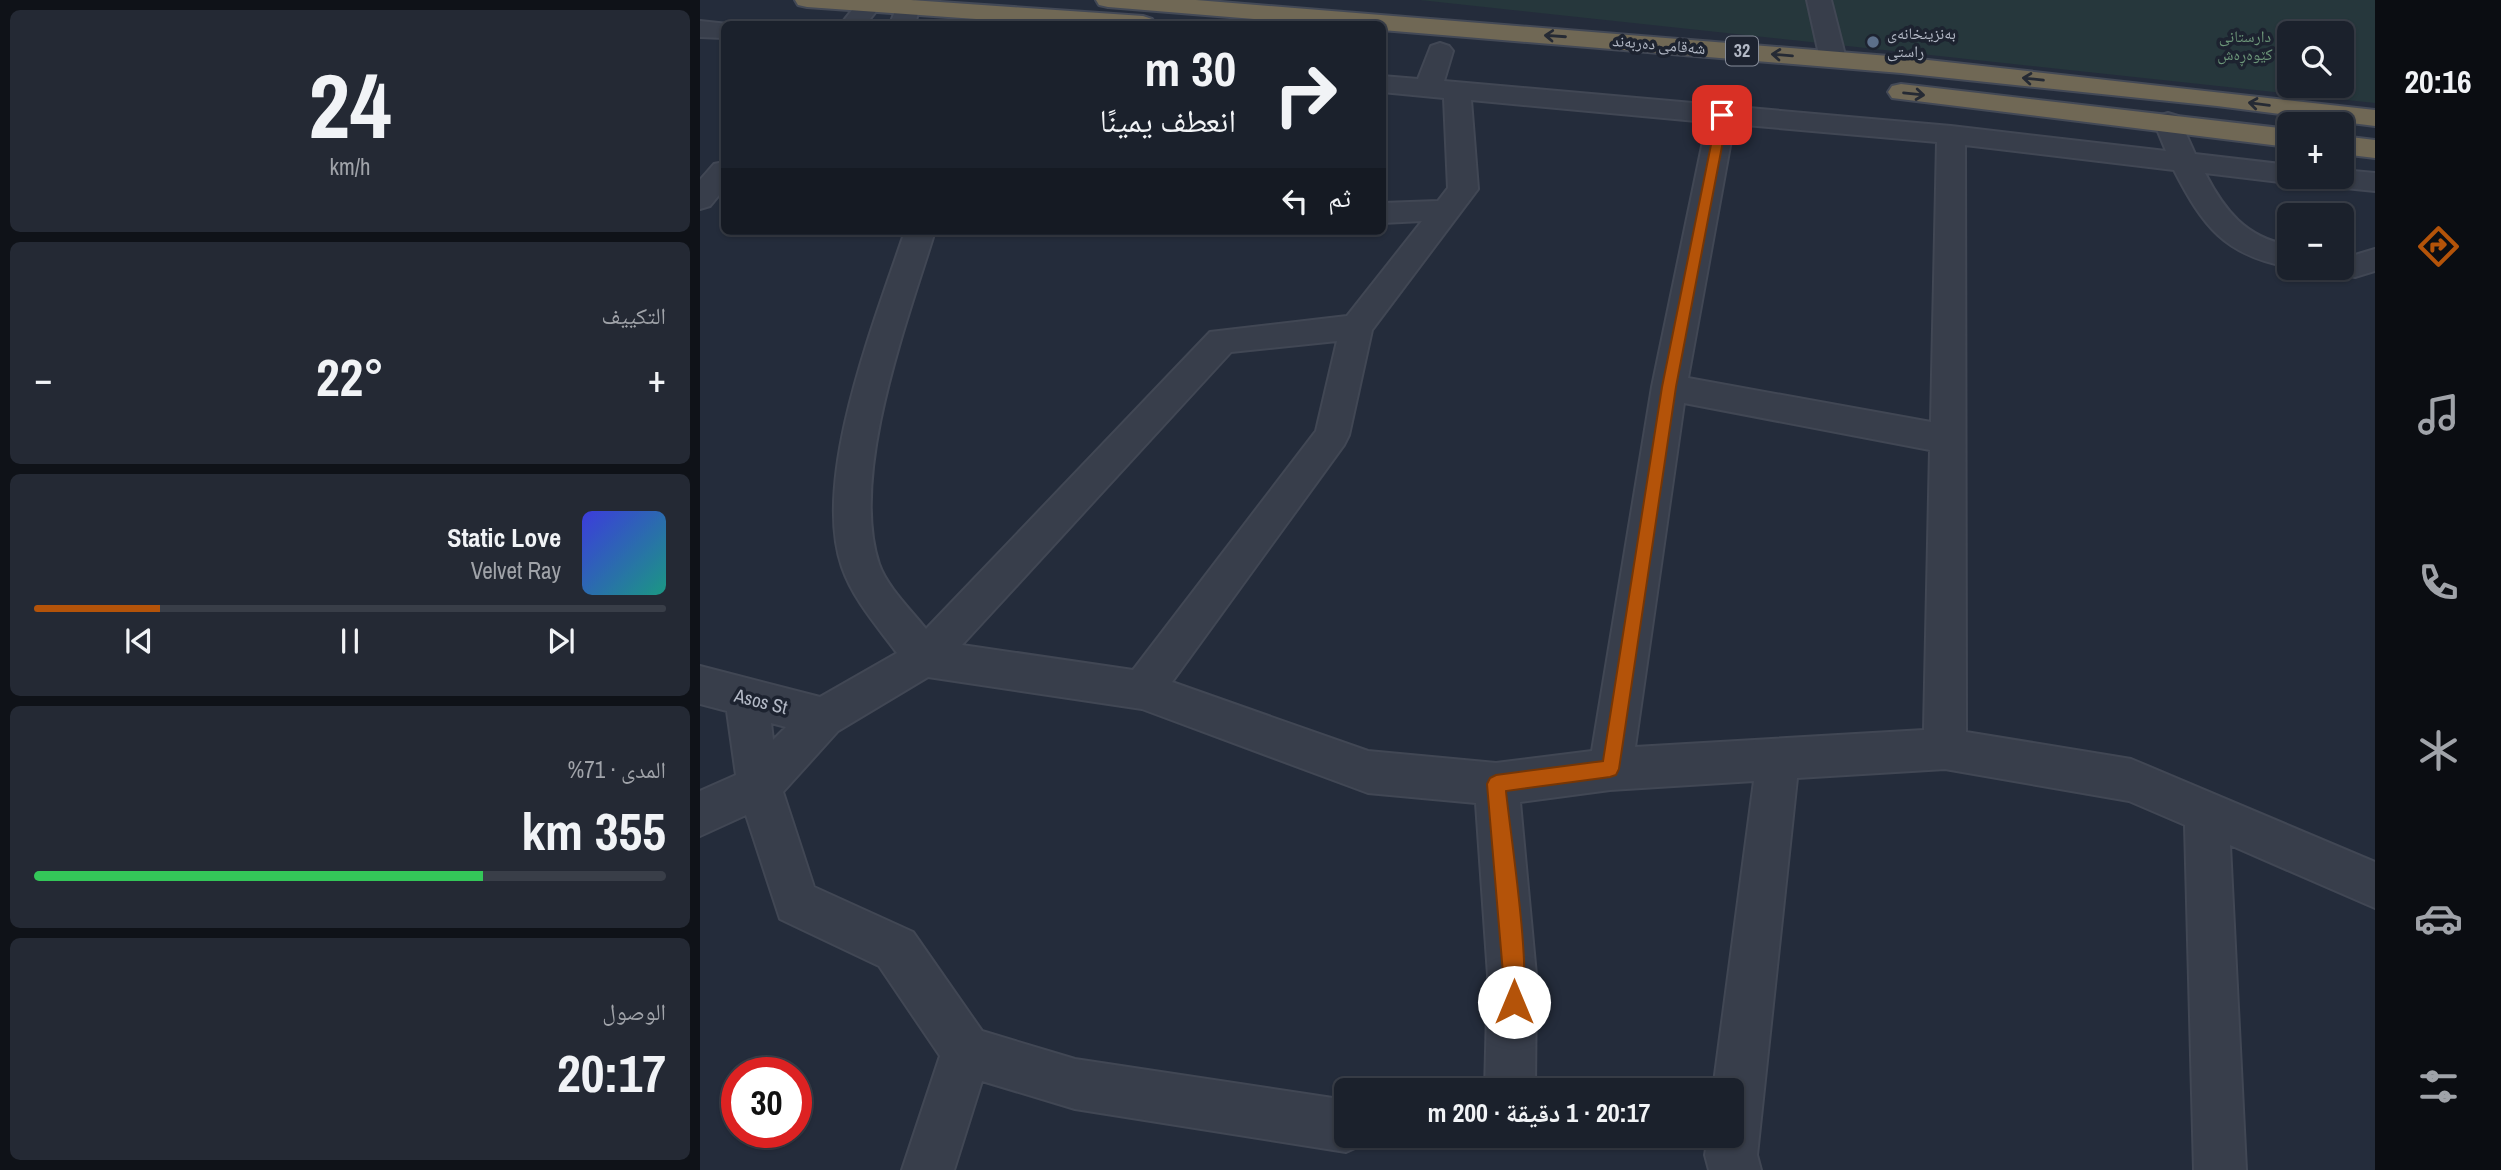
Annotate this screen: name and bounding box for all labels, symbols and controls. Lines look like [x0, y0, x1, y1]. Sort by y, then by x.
map controls [2277, 21, 2354, 280]
button: search [2277, 21, 2354, 98]
place label: بەنزینخانەی راستی [1887, 22, 1956, 62]
park label: دارستانی کێوەڕەش [2217, 25, 2273, 67]
one-way arrow [1544, 29, 1567, 42]
street label: شەقامی دەربەند [1612, 29, 1706, 59]
marker: بەنزینخانەی راستی [1865, 34, 1881, 50]
text: 30 m [1144, 35, 1236, 101]
road number: 32 [1726, 36, 1758, 66]
text: 24 [309, 44, 392, 166]
one-way arrow [1771, 48, 1794, 61]
icon: right [1260, 49, 1351, 140]
text: 20:16 [2404, 60, 2472, 103]
one-way arrow [2022, 72, 2044, 85]
pin [1692, 85, 1752, 145]
one-way arrow [1902, 88, 1925, 101]
icon: arrive [1703, 96, 1741, 134]
one-way arrow [2248, 97, 2271, 110]
text: انعطف يمينًا [1100, 99, 1236, 142]
button: + [2277, 112, 2354, 189]
text: km/h [330, 151, 370, 182]
text: ثم [1328, 180, 1351, 215]
icon: left [1276, 182, 1314, 220]
button: − [2277, 203, 2354, 280]
icon: directions [2414, 222, 2463, 271]
text: التكييف [601, 300, 666, 331]
text: 22° [316, 342, 384, 412]
text: − [34, 353, 52, 404]
text: + [648, 353, 666, 404]
icon: music [2414, 390, 2463, 439]
text: Static Love [447, 520, 561, 555]
text: Velvet Ray [471, 555, 561, 586]
icon: phone [2414, 558, 2463, 607]
icon: previous [120, 622, 158, 660]
icon: pause [331, 622, 369, 660]
icon: next [542, 622, 580, 660]
street label: Asos St [731, 682, 791, 720]
icon: climate [2414, 726, 2463, 775]
text: المدى · 71% [568, 754, 666, 785]
text: 355 km [521, 796, 666, 866]
icon: car [2414, 894, 2463, 943]
position arrow [1477, 965, 1551, 1039]
text: الوصول [602, 996, 666, 1027]
text: 20:17 [557, 1038, 666, 1108]
speed limit sign: 30 [721, 1057, 812, 1148]
icon: filters [2414, 1062, 2463, 1111]
text: 20:17 · 1 دقيقة · 200 m [1428, 1095, 1650, 1130]

